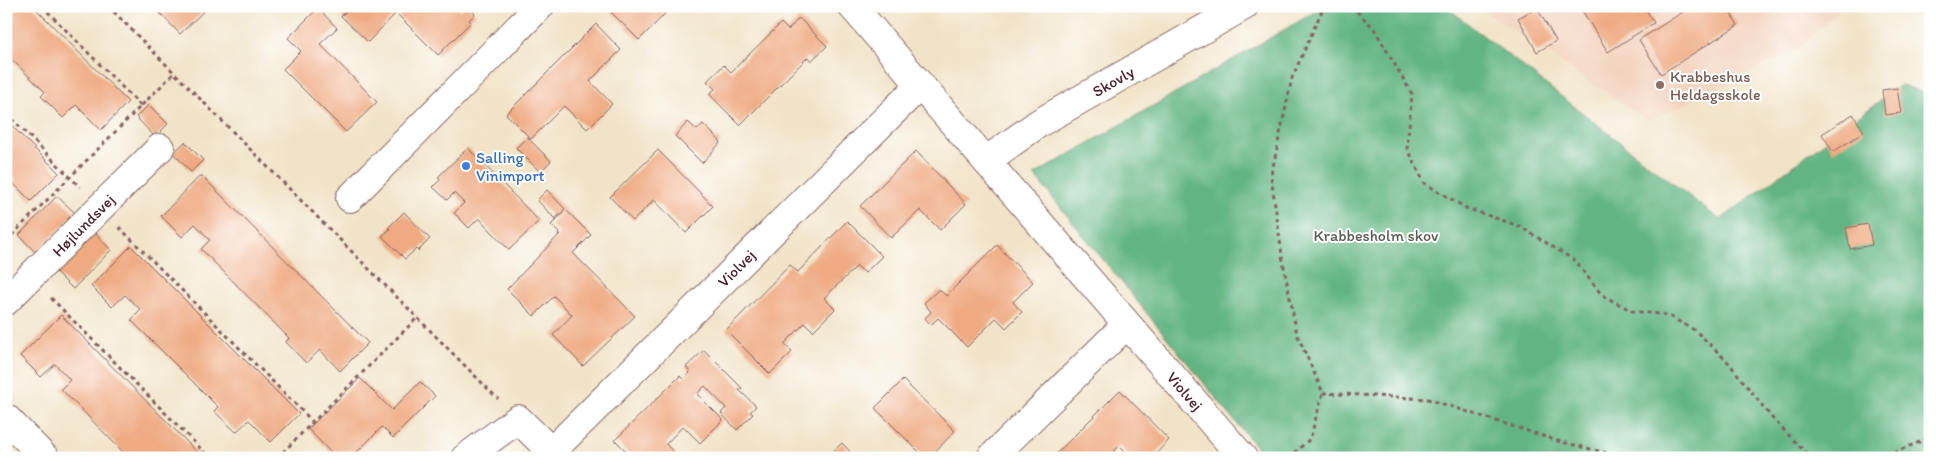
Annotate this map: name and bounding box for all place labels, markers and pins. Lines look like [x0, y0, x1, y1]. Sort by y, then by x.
place label: Krabbeshus Heldagsskole [1670, 67, 1761, 104]
marker: Krabbeshus Heldagsskole [1654, 79, 1666, 91]
place label: Salling Vinimport [476, 148, 544, 185]
marker: Salling Vinimport [460, 160, 472, 172]

